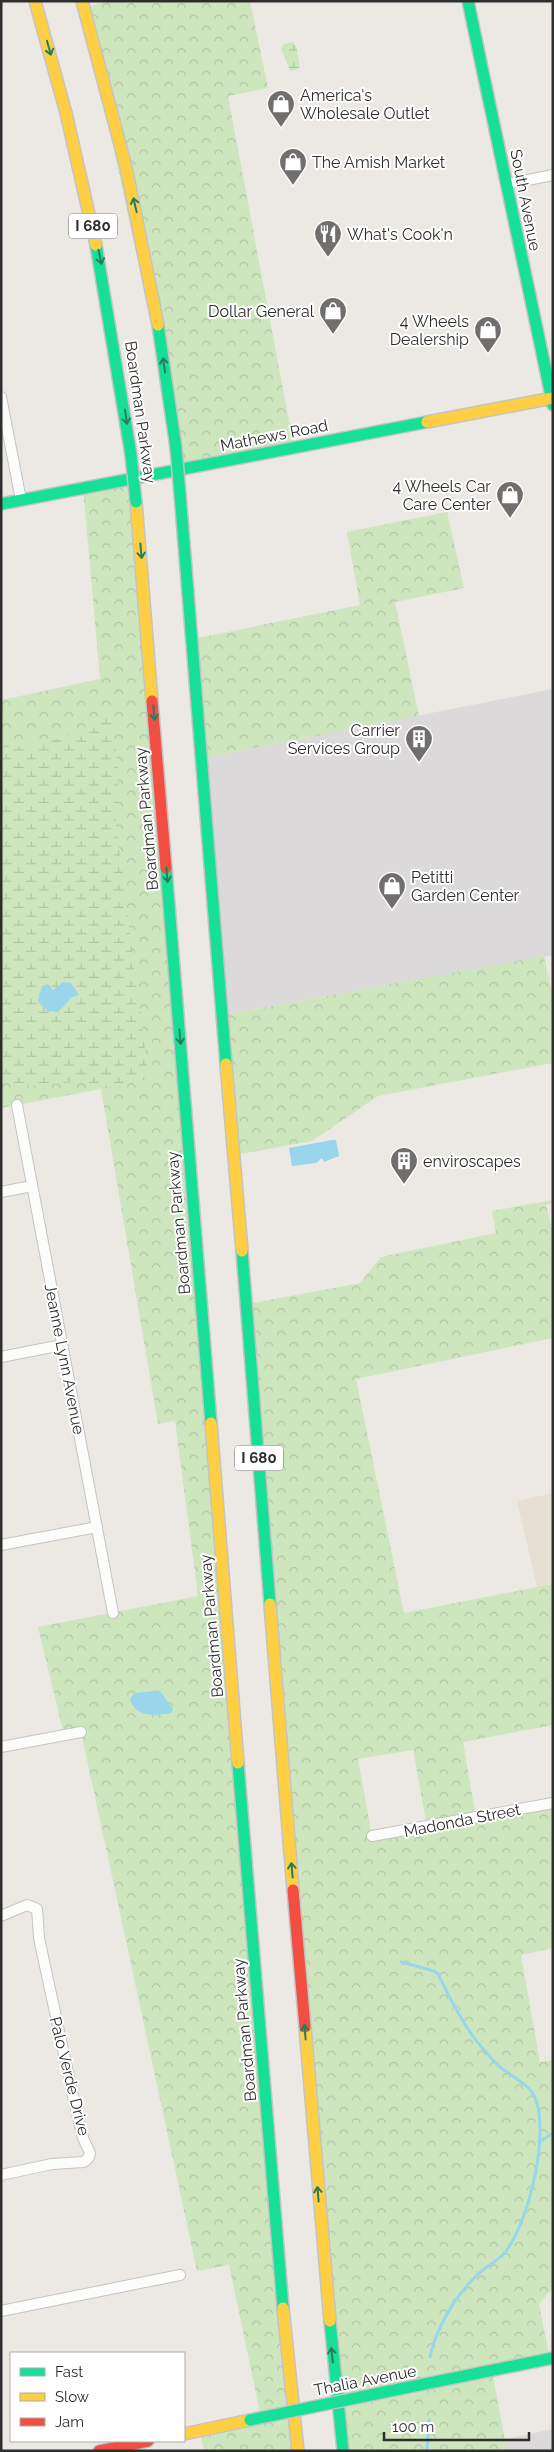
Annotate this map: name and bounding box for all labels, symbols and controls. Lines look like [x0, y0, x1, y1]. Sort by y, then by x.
one-way arrow [44, 39, 54, 55]
place label: America's Wholesale Outlet [300, 86, 430, 123]
shop icon: America's Wholesale Outlet [266, 89, 296, 128]
shop icon: The Amish Market [278, 147, 308, 186]
street label: South Avenue [506, 148, 545, 253]
place label: The Amish Market [312, 153, 446, 172]
one-way arrow [130, 197, 139, 213]
road number: I 680 [69, 214, 117, 238]
restaurant icon: What's Cook'n [313, 219, 343, 258]
place label: What's Cook'n [347, 225, 453, 244]
one-way arrow [95, 248, 105, 264]
shop icon: Dollar General [318, 296, 348, 335]
place label: Dollar General [208, 302, 315, 321]
place label: 4 Wheels Dealership [390, 312, 469, 349]
shop icon: 4 Wheels Dealership [473, 315, 503, 354]
street label: Boardman Parkway [121, 340, 160, 485]
one-way arrow [159, 357, 169, 373]
one-way arrow [121, 409, 131, 425]
street label: Mathews Road [219, 416, 330, 455]
place label: 4 Wheels Car Care Center [392, 477, 491, 514]
shop icon: 4 Wheels Car Care Center [495, 480, 525, 519]
one-way arrow [136, 542, 145, 558]
one-way arrow [150, 704, 159, 720]
place label: Carrier Services Group [288, 721, 400, 758]
building icon: Carrier Services Group [404, 724, 434, 763]
street label: Boardman Parkway [131, 746, 162, 891]
one-way arrow [162, 866, 172, 882]
place label: Petitti Garden Center [411, 868, 520, 905]
shop icon: Petitti Garden Center [377, 871, 407, 910]
one-way arrow [175, 1028, 184, 1044]
building icon: enviroscapes [389, 1146, 419, 1185]
street label: Boardman Parkway [163, 1150, 194, 1295]
place label: enviroscapes [423, 1152, 521, 1171]
street label: Jeanne Lynn Avenue [41, 1282, 88, 1436]
road number: I 680 [235, 1446, 283, 1470]
street label: Boardman Parkway [196, 1553, 227, 1698]
street label: Madonda Street [402, 1800, 523, 1841]
one-way arrow [287, 1862, 297, 1878]
street label: Boardman Parkway [229, 1957, 260, 2102]
street label: Palo Verde Drive [46, 2015, 94, 2138]
one-way arrow [301, 2024, 310, 2040]
one-way arrow [314, 2186, 323, 2202]
one-way arrow [328, 2348, 337, 2364]
legend [10, 2352, 185, 2442]
street label: Thalia Avenue [312, 2361, 418, 2400]
text: Fast [55, 2363, 83, 2381]
text: Slow [55, 2388, 89, 2406]
scale bar [384, 2410, 529, 2442]
text: Jam [55, 2413, 84, 2431]
text: 100 m [392, 2418, 434, 2436]

